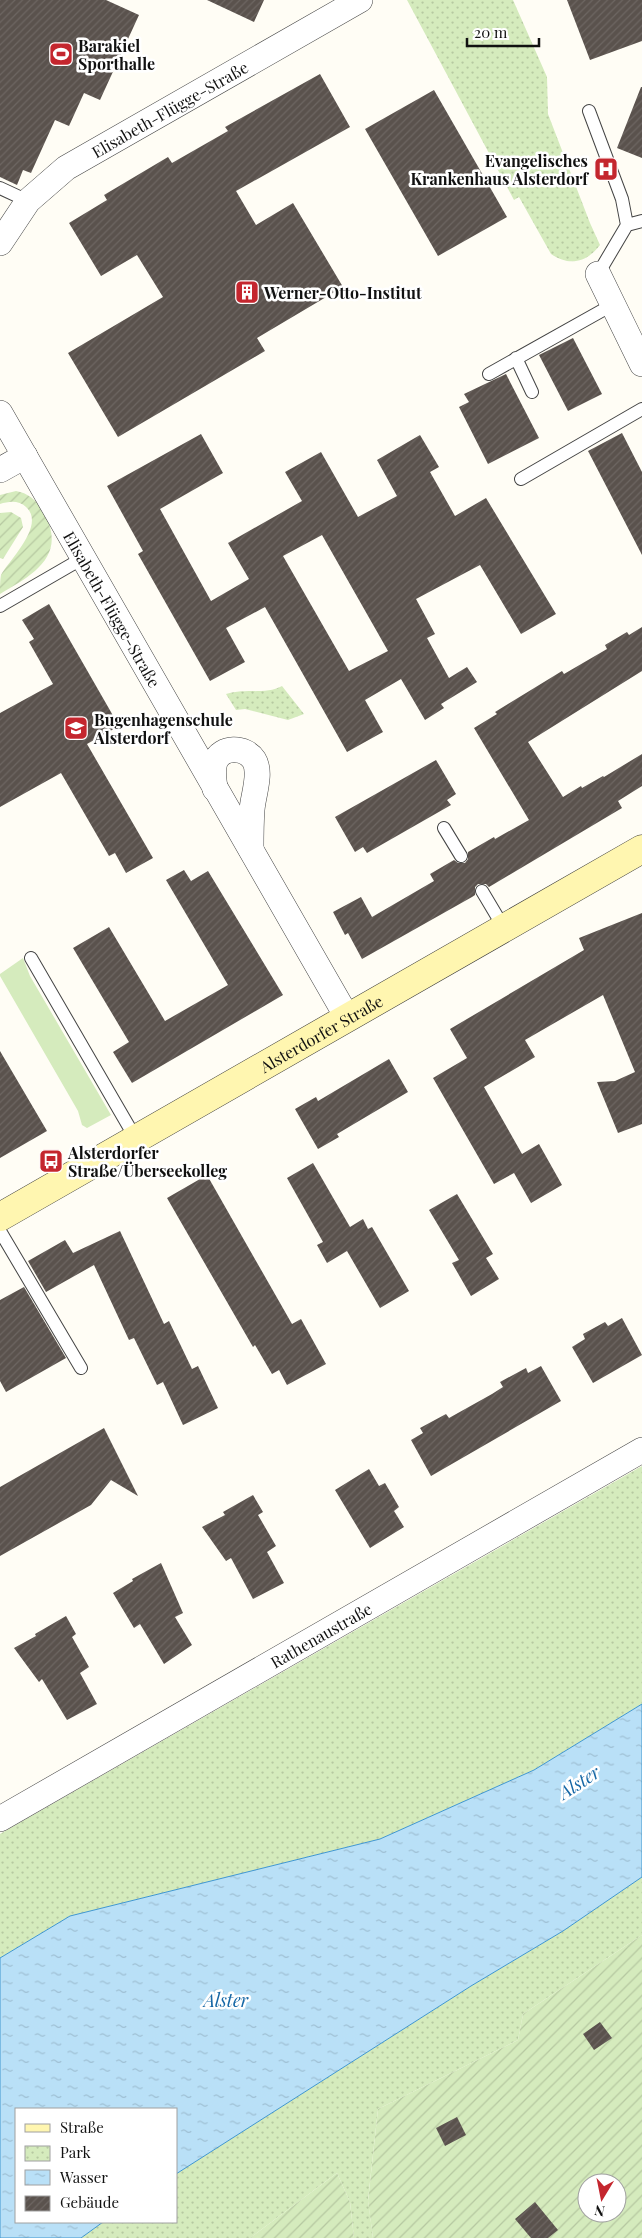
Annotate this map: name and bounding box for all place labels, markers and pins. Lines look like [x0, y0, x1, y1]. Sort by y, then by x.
place label: Barakiel Sporthalle [78, 35, 155, 74]
sports icon: Barakiel Sporthalle [48, 41, 74, 67]
place label: Evangelisches Krankenhaus Alsterdorf [411, 150, 589, 189]
hospital icon: Evangelisches Krankenhaus Alsterdorf [593, 156, 619, 182]
building icon: Werner-Otto-Institut [234, 279, 260, 305]
place label: Werner-Otto-Institut [263, 282, 422, 303]
place label: Bugenhagenschule Alsterdorf [93, 709, 233, 748]
school or university icon: Bugenhagenschule Alsterdorf [63, 715, 89, 741]
place label: Alsterdorfer Straße/Überseekolleg [67, 1142, 227, 1181]
bus stop icon: Alsterdorfer Straße/Überseekolleg [38, 1148, 64, 1174]

